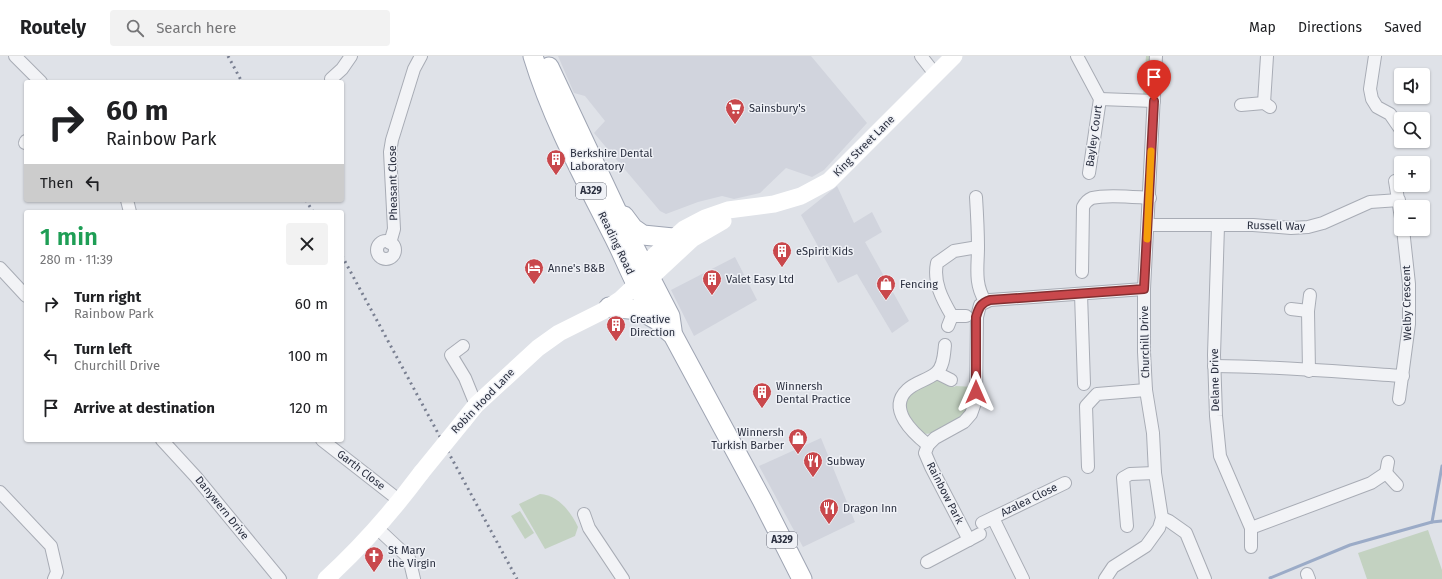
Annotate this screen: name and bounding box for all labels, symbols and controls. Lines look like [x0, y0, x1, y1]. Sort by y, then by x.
search box [110, 10, 390, 46]
text: Routely [20, 16, 86, 39]
icon: search [124, 17, 146, 39]
text: Search here [156, 19, 236, 37]
text: Map [1249, 19, 1276, 36]
text: Directions [1298, 19, 1362, 36]
text: Saved [1384, 19, 1422, 36]
pin [1137, 60, 1171, 101]
icon: arrive [1143, 66, 1165, 88]
map controls [1394, 68, 1430, 236]
button: sound [1394, 68, 1430, 104]
text: 60 m [106, 94, 168, 127]
icon: right [40, 96, 92, 148]
supermarket icon: Sainsbury's [724, 97, 746, 125]
place label: Sainsbury's [749, 102, 806, 115]
street label: Bayley Court [1083, 104, 1105, 168]
button: search [1394, 112, 1430, 148]
street label: King Street Lane [831, 113, 897, 179]
text: Rainbow Park [106, 128, 216, 150]
street label: Pheasant Close [386, 145, 400, 221]
place label: Berkshire Dental Laboratory [570, 147, 653, 173]
building icon: Berkshire Dental Laboratory [545, 148, 567, 176]
button: + [1394, 156, 1430, 192]
icon: left [82, 172, 104, 194]
text: Then [40, 174, 74, 192]
road number: A329 [576, 183, 606, 199]
button: − [1394, 200, 1430, 236]
street label: Reading Road [595, 209, 637, 277]
street label: Russell Way [1247, 219, 1306, 233]
text: 1 min [40, 223, 98, 251]
button: close [286, 223, 328, 265]
building icon: eSpirit Kids [771, 240, 793, 268]
place label: eSpirit Kids [796, 245, 853, 258]
text: 280 m · 11:39 [40, 252, 113, 267]
hotel icon: Anne's B&B [523, 257, 545, 285]
place label: Anne's B&B [548, 262, 605, 275]
street label: Welby Crescent [1400, 265, 1414, 341]
building icon: Valet Easy Ltd [701, 268, 723, 296]
place label: Valet Easy Ltd [726, 273, 794, 286]
shop icon: Fencing [875, 273, 897, 301]
place label: Fencing [900, 278, 938, 291]
text: Turn right [74, 288, 141, 306]
icon: right [40, 293, 62, 315]
text: 60 m [295, 295, 328, 313]
text: Rainbow Park [74, 306, 154, 321]
street label: Churchill Drive [1138, 306, 1152, 378]
place label: Creative Direction [630, 313, 675, 339]
building icon: Creative Direction [605, 314, 627, 342]
text: Turn left [74, 340, 132, 358]
icon: left [40, 345, 62, 367]
text: 100 m [288, 347, 328, 365]
street label: Delane Drive [1208, 348, 1222, 412]
text: Churchill Drive [74, 358, 160, 373]
street label: Robin Hood Lane [449, 366, 517, 436]
position arrow [955, 371, 997, 413]
place label: Winnersh Dental Practice [776, 380, 851, 406]
building icon: Winnersh Dental Practice [751, 381, 773, 409]
icon: arrive [40, 397, 62, 419]
text: Arrive at destination [74, 399, 215, 417]
text: 120 m [289, 399, 328, 417]
place label: Winnersh Turkish Barber [711, 426, 785, 452]
shop icon: Winnersh Turkish Barber [787, 427, 809, 455]
street label: Garth Close [334, 447, 388, 493]
restaurant icon: Subway [802, 450, 824, 478]
place label: Subway [827, 455, 866, 468]
street label: Rainbow Park [924, 460, 966, 526]
street label: Danywern Drive [192, 474, 252, 542]
street label: Azalea Close [998, 481, 1060, 519]
restaurant icon: Dragon Inn [818, 497, 840, 525]
place label: Dragon Inn [843, 502, 897, 515]
road number: A329 [767, 532, 797, 548]
place label: St Mary the Virgin [388, 544, 436, 570]
church icon: St Mary the Virgin [363, 545, 385, 573]

